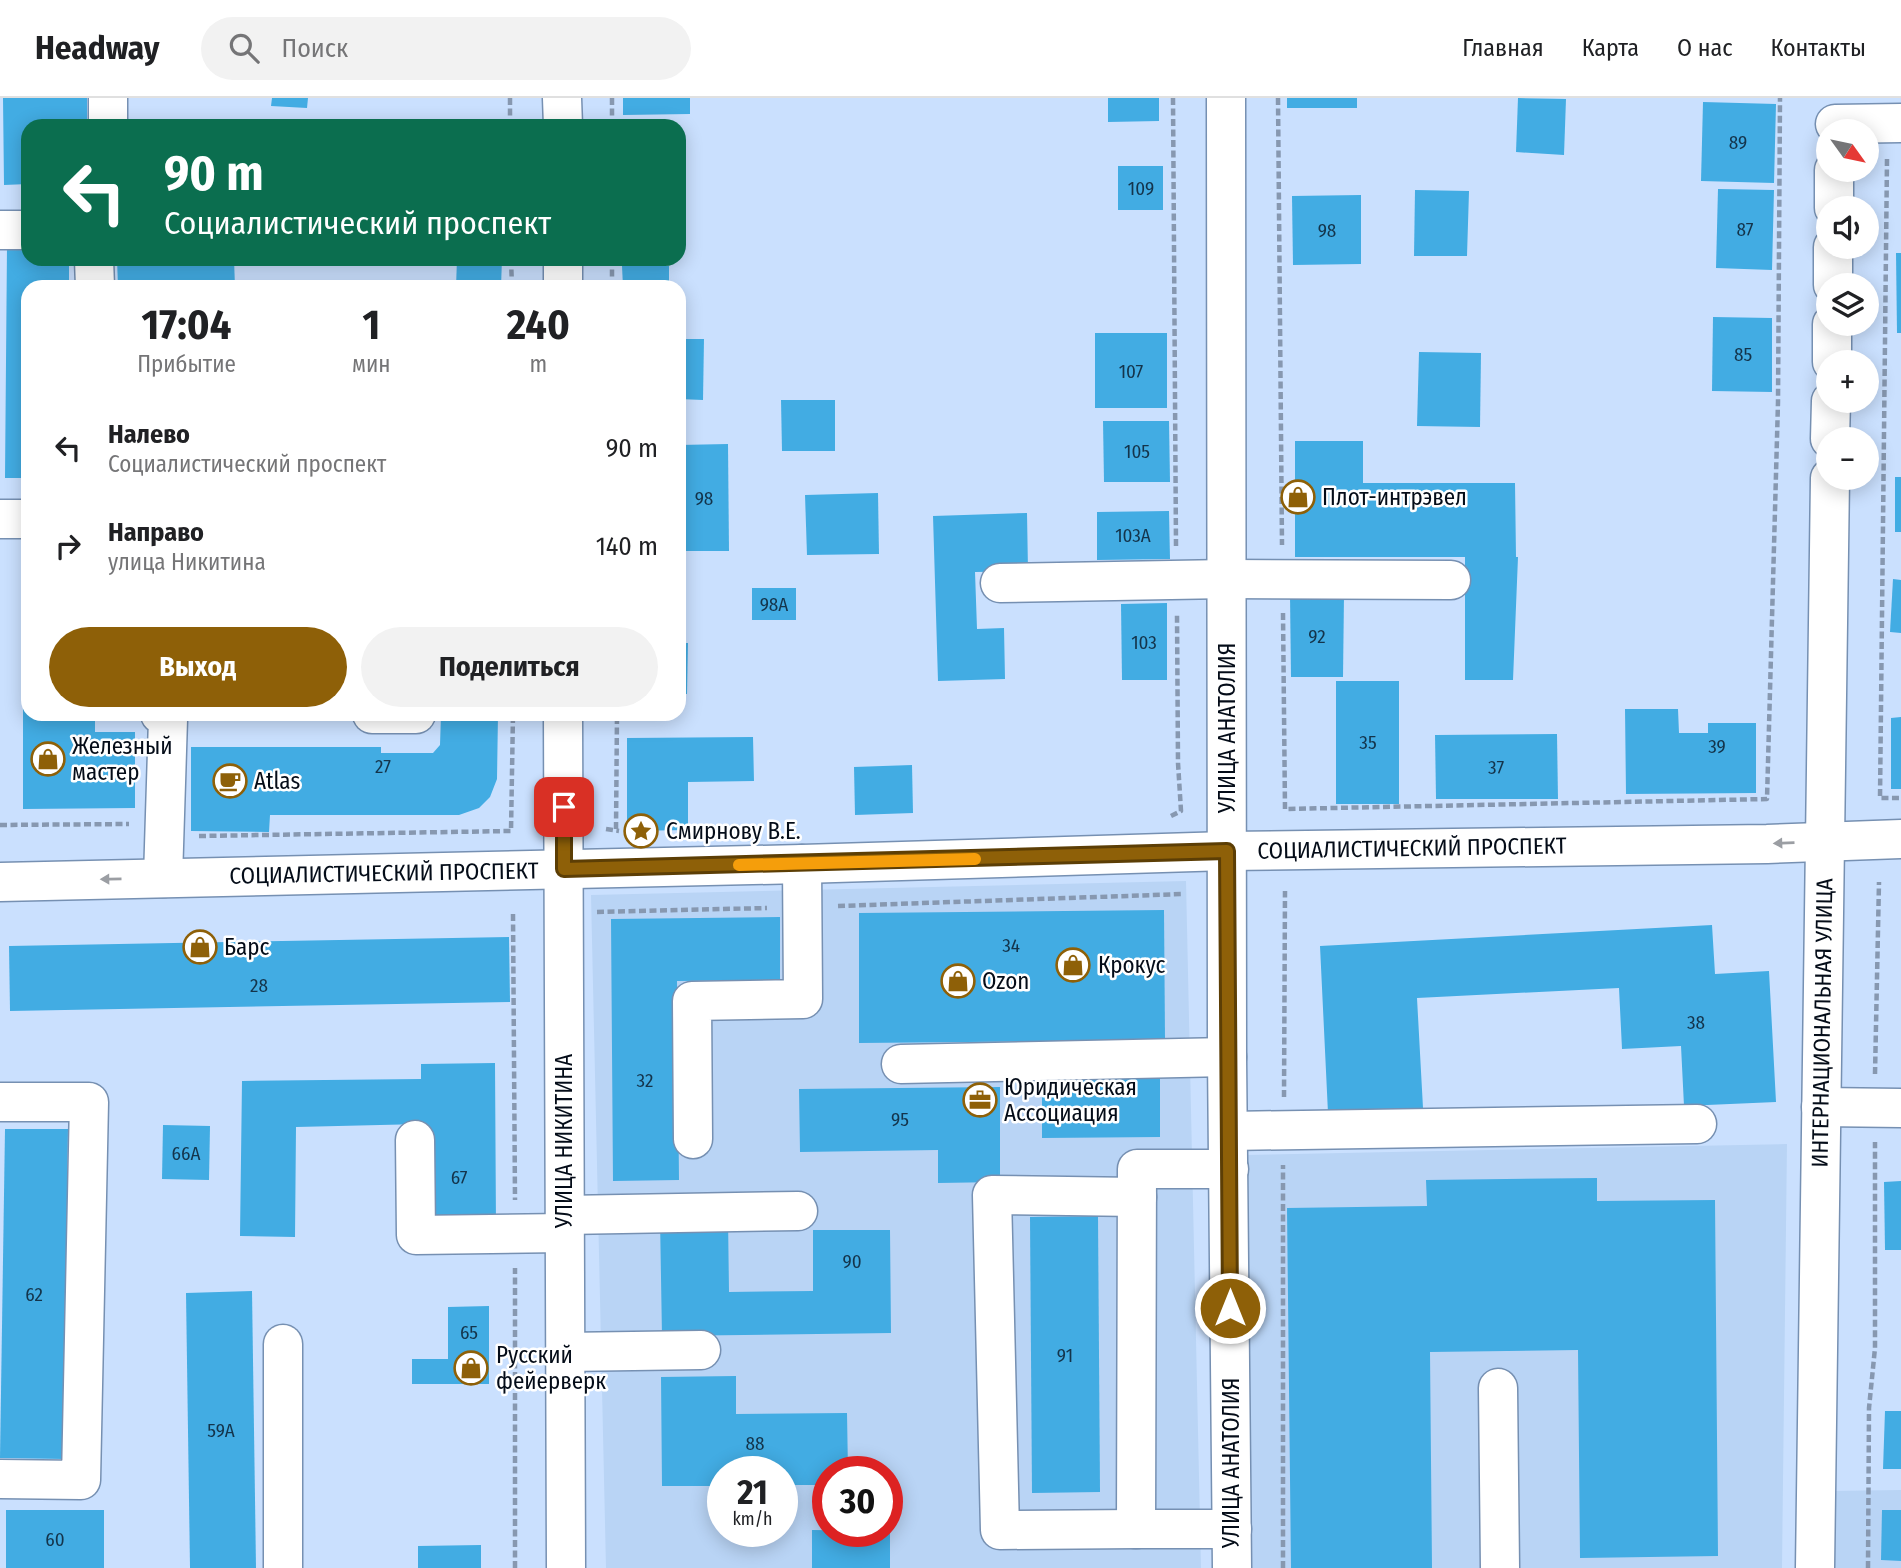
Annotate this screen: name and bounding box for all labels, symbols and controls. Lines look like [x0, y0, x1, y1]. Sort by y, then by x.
search box [201, 17, 691, 80]
text: Headway [35, 28, 159, 68]
icon: search [225, 29, 263, 67]
text: Поиск [281, 33, 348, 64]
text: Главная [1462, 34, 1544, 62]
text: Карта [1582, 34, 1639, 62]
text: О нас [1677, 34, 1732, 62]
text: Контакты [1770, 34, 1866, 62]
north arrow [1816, 119, 1880, 182]
map controls [1816, 119, 1879, 490]
house number: 89 [1729, 131, 1747, 154]
text: 90 m [164, 144, 264, 203]
icon: left [49, 147, 140, 238]
house number: 109 [1128, 177, 1154, 200]
button: sound [1816, 196, 1879, 259]
text: Социалистический проспект [164, 204, 551, 242]
house number: 87 [1737, 218, 1754, 241]
house number: 98 [1318, 219, 1336, 242]
button: layers [1816, 273, 1879, 336]
text: 17:04 [142, 300, 231, 350]
text: 1 [362, 300, 380, 350]
text: 240 [507, 300, 570, 350]
house number: 85 [1734, 343, 1752, 366]
text: Прибытие [137, 350, 236, 378]
text: мин [352, 350, 391, 378]
text: m [529, 350, 547, 378]
button: + [1816, 350, 1879, 413]
house number: 107 [1119, 360, 1144, 383]
text: Налево [108, 419, 190, 450]
button: − [1816, 427, 1879, 490]
icon: left [49, 429, 87, 467]
text: 90 m [606, 433, 658, 464]
house number: 105 [1124, 440, 1150, 463]
text: Социалистический проспект [108, 450, 386, 478]
shop icon: Плот-интрэвел [1279, 478, 1317, 516]
place label: Плот-интрэвел [1322, 483, 1467, 511]
house number: 98 [695, 487, 713, 510]
text: Направо [108, 517, 204, 548]
house number: 103А [1115, 524, 1151, 547]
icon: right [49, 527, 87, 565]
text: 140 m [596, 531, 658, 562]
text: улица Никитина [108, 548, 266, 576]
house number: 98А [760, 593, 788, 616]
house number: 92 [1308, 625, 1326, 648]
button: Выход [49, 627, 347, 707]
button: Поделиться [361, 627, 658, 707]
house number: 103 [1131, 631, 1157, 654]
street label: УЛИЦА АНАТОЛИЯ [1213, 643, 1241, 814]
house number: 35 [1359, 731, 1377, 754]
place label: Железный мастер [72, 732, 173, 786]
house number: 39 [1708, 735, 1726, 758]
shop icon: Железный мастер [29, 740, 67, 778]
house number: 27 [375, 755, 391, 778]
house number: 37 [1488, 756, 1504, 779]
cafe icon: Atlas [211, 762, 249, 800]
place label: Atlas [254, 767, 300, 795]
pin [534, 777, 594, 837]
icon: arrive [545, 788, 583, 826]
place icon: Смирнову В.Е. [622, 812, 660, 850]
place label: Смирнову В.Е. [666, 817, 801, 845]
street label: СОЦИАЛИСТИЧЕСКИЙ ПРОСПЕКТ [1257, 831, 1567, 865]
one-way arrow [1773, 837, 1795, 849]
street label: СОЦИАЛИСТИЧЕСКИЙ ПРОСПЕКТ [229, 856, 539, 890]
one-way arrow [100, 874, 122, 885]
street label: ИНТЕРНАЦИОНАЛЬНАЯ УЛИЦА [1805, 878, 1839, 1168]
shop icon: Барс [181, 928, 219, 966]
place label: Барс [224, 933, 270, 961]
house number: 34 [1002, 934, 1020, 957]
shop icon: Крокус [1054, 946, 1092, 984]
place label: Крокус [1098, 951, 1166, 979]
shop icon: Ozon [939, 962, 977, 1000]
place label: Ozon [982, 967, 1029, 995]
house number: 28 [250, 974, 268, 997]
house number: 38 [1687, 1011, 1705, 1034]
street label: УЛИЦА НИКИТИНА [550, 1054, 578, 1229]
house number: 32 [637, 1069, 653, 1092]
place label: Юридическая Ассоциация [1004, 1073, 1137, 1127]
office icon: Юридическая Ассоциация [961, 1081, 999, 1119]
house number: 95 [891, 1108, 909, 1131]
house number: 66А [172, 1142, 200, 1165]
house number: 67 [451, 1166, 468, 1189]
house number: 90 [842, 1250, 862, 1273]
position arrow [1193, 1271, 1267, 1345]
house number: 62 [25, 1283, 43, 1306]
house number: 65 [460, 1321, 478, 1344]
place label: Русский фейерверк [496, 1341, 606, 1395]
house number: 91 [1057, 1344, 1073, 1367]
shop icon: Русский фейерверк [452, 1349, 490, 1387]
street label: УЛИЦА АНАТОЛИЯ [1217, 1378, 1245, 1549]
house number: 59А [207, 1419, 235, 1442]
house number: 88 [745, 1432, 765, 1455]
speed limit sign: 30 [812, 1456, 903, 1547]
text: 21 [737, 1471, 768, 1513]
text: km/h [732, 1508, 773, 1530]
house number: 60 [45, 1528, 65, 1551]

